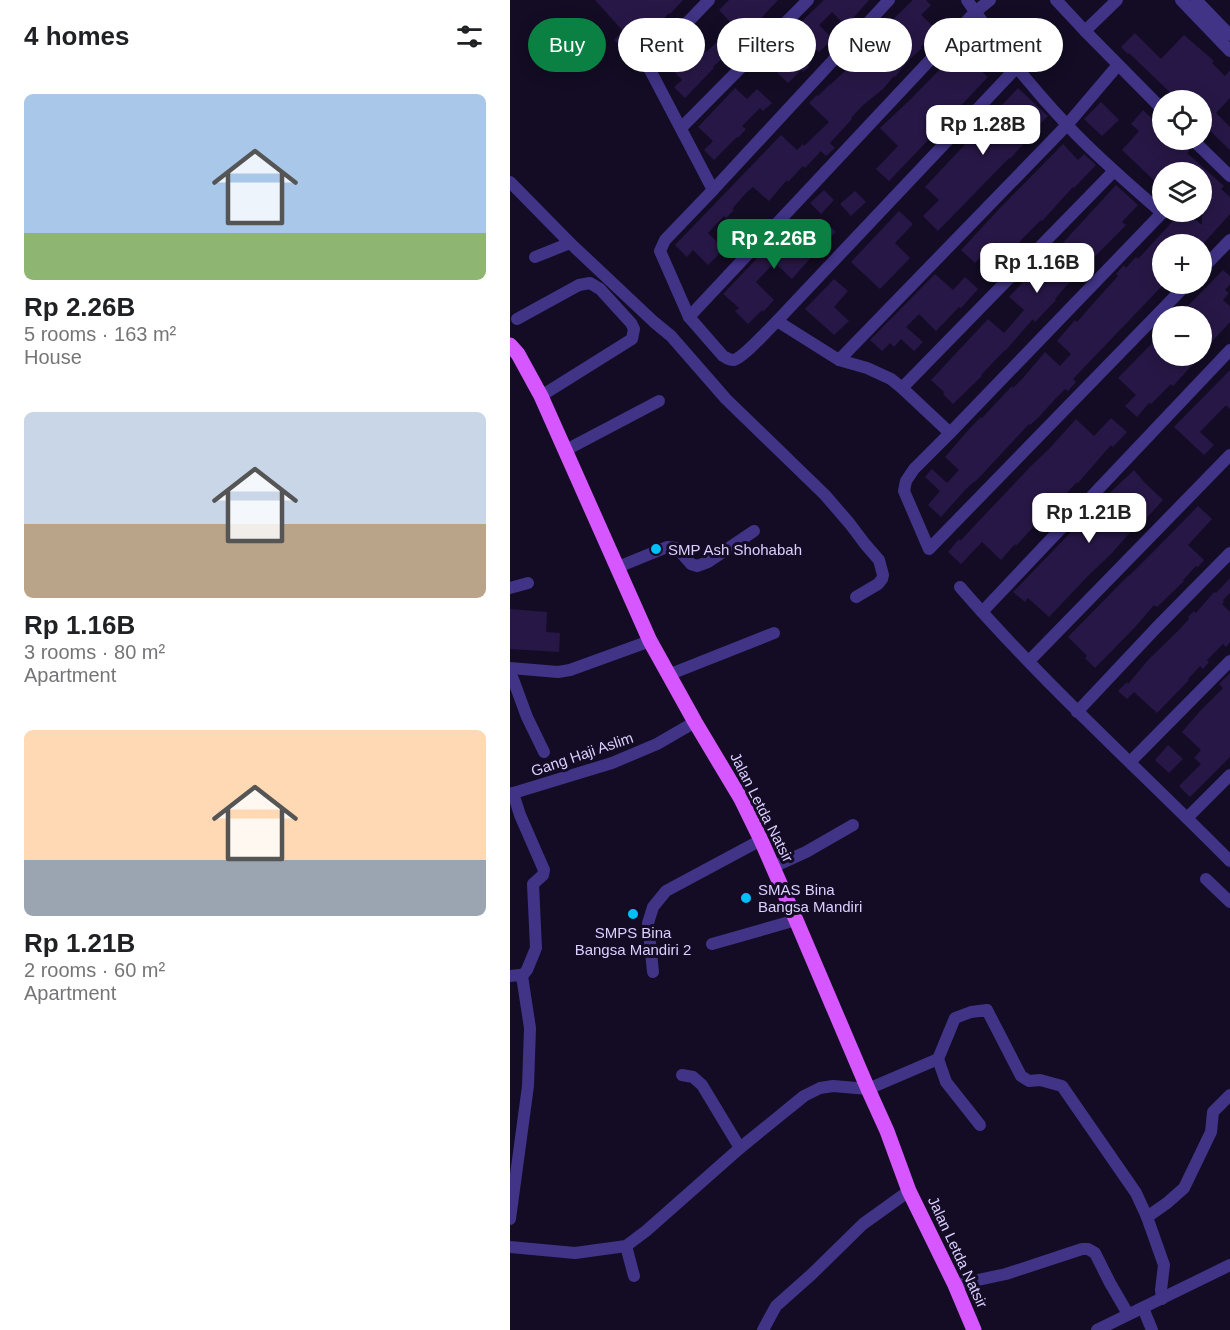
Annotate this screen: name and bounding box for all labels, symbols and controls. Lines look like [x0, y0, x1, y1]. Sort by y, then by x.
chip: Buy [528, 18, 606, 72]
chip: Rent [618, 18, 705, 72]
chip: Filters [717, 18, 816, 72]
chip: New [828, 18, 912, 72]
chip: Apartment [924, 18, 1063, 72]
icon: filters [453, 20, 486, 53]
text: 4 homes [24, 21, 130, 51]
map controls [1152, 90, 1212, 366]
button: locate [1152, 90, 1212, 150]
pin: Rp 1.28B [921, 105, 1045, 156]
text: Rp 1.28B [940, 113, 1026, 135]
icon: home [201, 133, 309, 241]
button: layers [1152, 162, 1212, 222]
pin: Rp 2.26B [712, 219, 836, 270]
text: Rp 2.26B [731, 227, 817, 249]
button: + [1152, 234, 1212, 294]
pin: Rp 1.16B [975, 243, 1099, 294]
text: Rp 1.16B [994, 251, 1080, 273]
text: Rp 2.26B [24, 292, 135, 322]
button: − [1152, 306, 1212, 366]
text: 5 rooms · 163 m² [24, 323, 176, 345]
text: House [24, 346, 82, 368]
icon: home [201, 451, 309, 559]
pin: Rp 1.21B [1027, 493, 1151, 544]
text: Rp 1.21B [1046, 501, 1132, 523]
place label: SMP Ash Shohabah [668, 541, 802, 558]
marker: SMP Ash Shohabah [649, 542, 663, 556]
text: Rp 1.16B [24, 610, 135, 640]
text: 3 rooms · 80 m² [24, 641, 165, 663]
text: Apartment [24, 664, 116, 686]
street label: Gang Haji Aslim [529, 729, 635, 779]
street label: Jalan Letda Natsir [727, 749, 797, 865]
icon: home [201, 769, 309, 877]
place label: SMAS Bina Bangsa Mandiri [758, 881, 862, 915]
marker: SMAS Bina Bangsa Mandiri [739, 891, 753, 905]
marker: SMPS Bina Bangsa Mandiri 2 [626, 907, 640, 921]
place label: SMPS Bina Bangsa Mandiri 2 [575, 924, 691, 958]
text: Rp 1.21B [24, 928, 135, 958]
text: 2 rooms · 60 m² [24, 959, 165, 981]
text: Apartment [24, 982, 116, 1004]
street label: Jalan Letda Natsir [925, 1194, 991, 1310]

